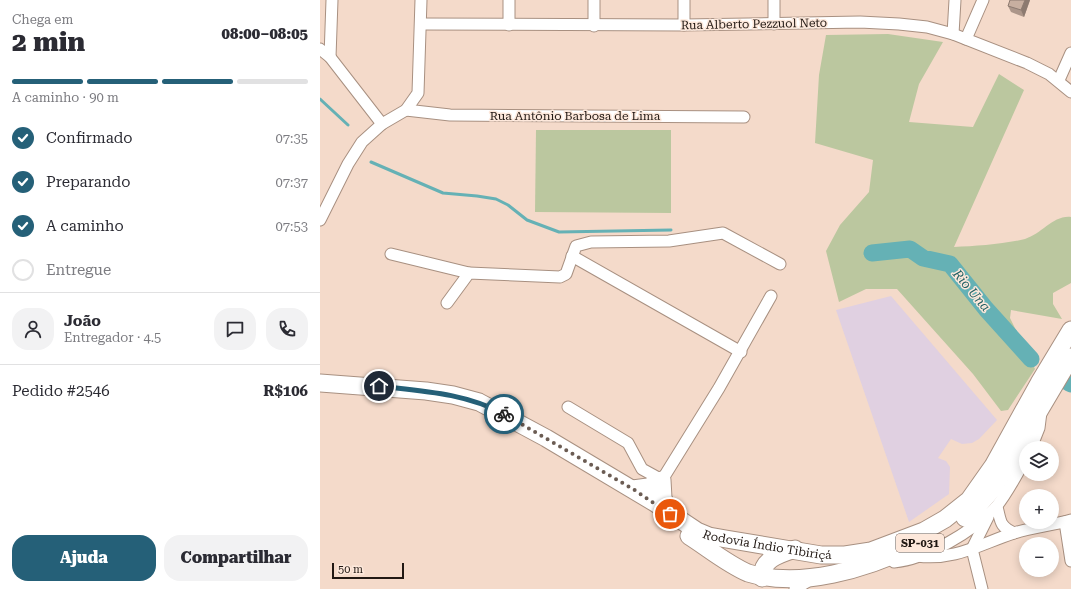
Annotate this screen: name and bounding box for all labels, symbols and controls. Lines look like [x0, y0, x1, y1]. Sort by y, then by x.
text: Chega em [12, 12, 73, 27]
street label: Rua Alberto Pezzuol Neto [681, 16, 827, 32]
text: 08:00–08:05 [222, 25, 308, 43]
text: 2 min [12, 27, 85, 57]
text: A caminho · 90 m [12, 90, 119, 105]
street label: Rua Antônio Barbosa de Lima [490, 109, 661, 123]
icon: check [12, 127, 34, 149]
text: Confirmado [46, 129, 133, 147]
text: 07:35 [276, 131, 308, 146]
icon: check [12, 171, 34, 193]
text: Preparando [46, 173, 130, 191]
text: 07:37 [276, 175, 308, 190]
icon: check [12, 215, 34, 237]
text: A caminho [46, 217, 124, 235]
text: 07:53 [276, 219, 308, 234]
text: Entregue [46, 261, 111, 279]
water label: Rio Una [949, 266, 993, 314]
button: person [12, 308, 54, 350]
button: chat [214, 308, 256, 350]
button: phone [266, 308, 308, 350]
text: João [64, 312, 101, 330]
text: Entregador · 4.5 [64, 330, 161, 345]
pin [362, 369, 396, 403]
icon: home [368, 375, 390, 397]
text: Pedido #2546 [12, 382, 110, 400]
text: R$106 [263, 382, 308, 400]
courier [484, 394, 524, 434]
icon: bike [493, 403, 515, 425]
map controls [1019, 441, 1059, 577]
button: layers [1019, 441, 1059, 481]
button: + [1019, 489, 1059, 529]
pin [653, 497, 687, 531]
icon: bag [659, 503, 681, 525]
street label: Rodovia Índio Tibiriçá [701, 527, 832, 562]
road number: SP-031 [896, 534, 944, 552]
button: Ajuda [12, 535, 156, 581]
button: Compartilhar [164, 535, 308, 581]
button: − [1019, 537, 1059, 577]
scale bar [332, 561, 404, 580]
text: 50 m [338, 563, 363, 576]

